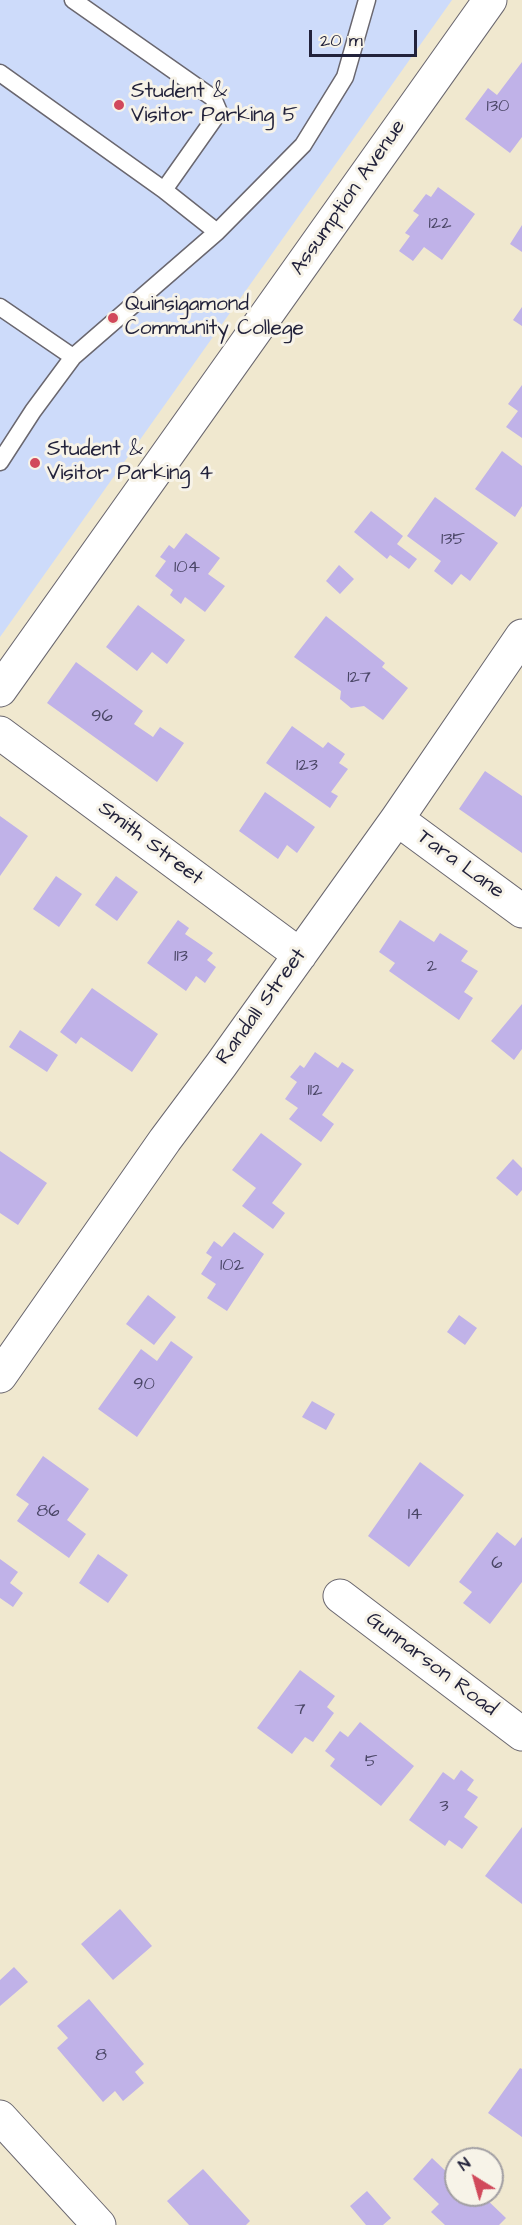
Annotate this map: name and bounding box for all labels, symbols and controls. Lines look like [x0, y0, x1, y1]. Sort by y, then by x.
scale bar [312, 18, 420, 56]
text: 20 m [320, 28, 363, 53]
place label: Student & Visitor Parking 5 [131, 80, 298, 130]
house number: 130 [487, 96, 509, 118]
marker: Student & Visitor Parking 5 [112, 98, 126, 112]
street label: Assumption Avenue [286, 115, 412, 281]
house number: 122 [429, 213, 451, 235]
place label: Quinsigamond Community College [125, 293, 304, 343]
marker: Quinsigamond Community College [106, 311, 120, 325]
place label: Student & Visitor Parking 4 [47, 438, 213, 488]
marker: Student & Visitor Parking 4 [28, 456, 42, 470]
house number: 135 [441, 529, 465, 551]
house number: 104 [174, 557, 200, 579]
house number: 127 [347, 667, 371, 689]
house number: 96 [91, 706, 113, 728]
house number: 123 [296, 755, 318, 777]
street label: Smith Street [92, 796, 208, 892]
street label: Tara Lane [412, 825, 508, 905]
street label: Randall Street [211, 944, 313, 1070]
house number: 113 [174, 946, 188, 968]
house number: 2 [427, 956, 437, 978]
house number: 112 [308, 1080, 322, 1102]
house number: 102 [220, 1255, 244, 1277]
house number: 90 [133, 1374, 155, 1396]
house number: 86 [37, 1501, 59, 1523]
house number: 14 [408, 1504, 422, 1526]
house number: 6 [491, 1553, 503, 1575]
street label: Gunnarson Road [360, 1607, 502, 1723]
house number: 7 [294, 1699, 306, 1721]
house number: 5 [365, 1751, 377, 1773]
house number: 3 [439, 1796, 449, 1818]
house number: 8 [95, 2045, 107, 2067]
north arrow [444, 2147, 504, 2207]
text: N [454, 2152, 475, 2176]

